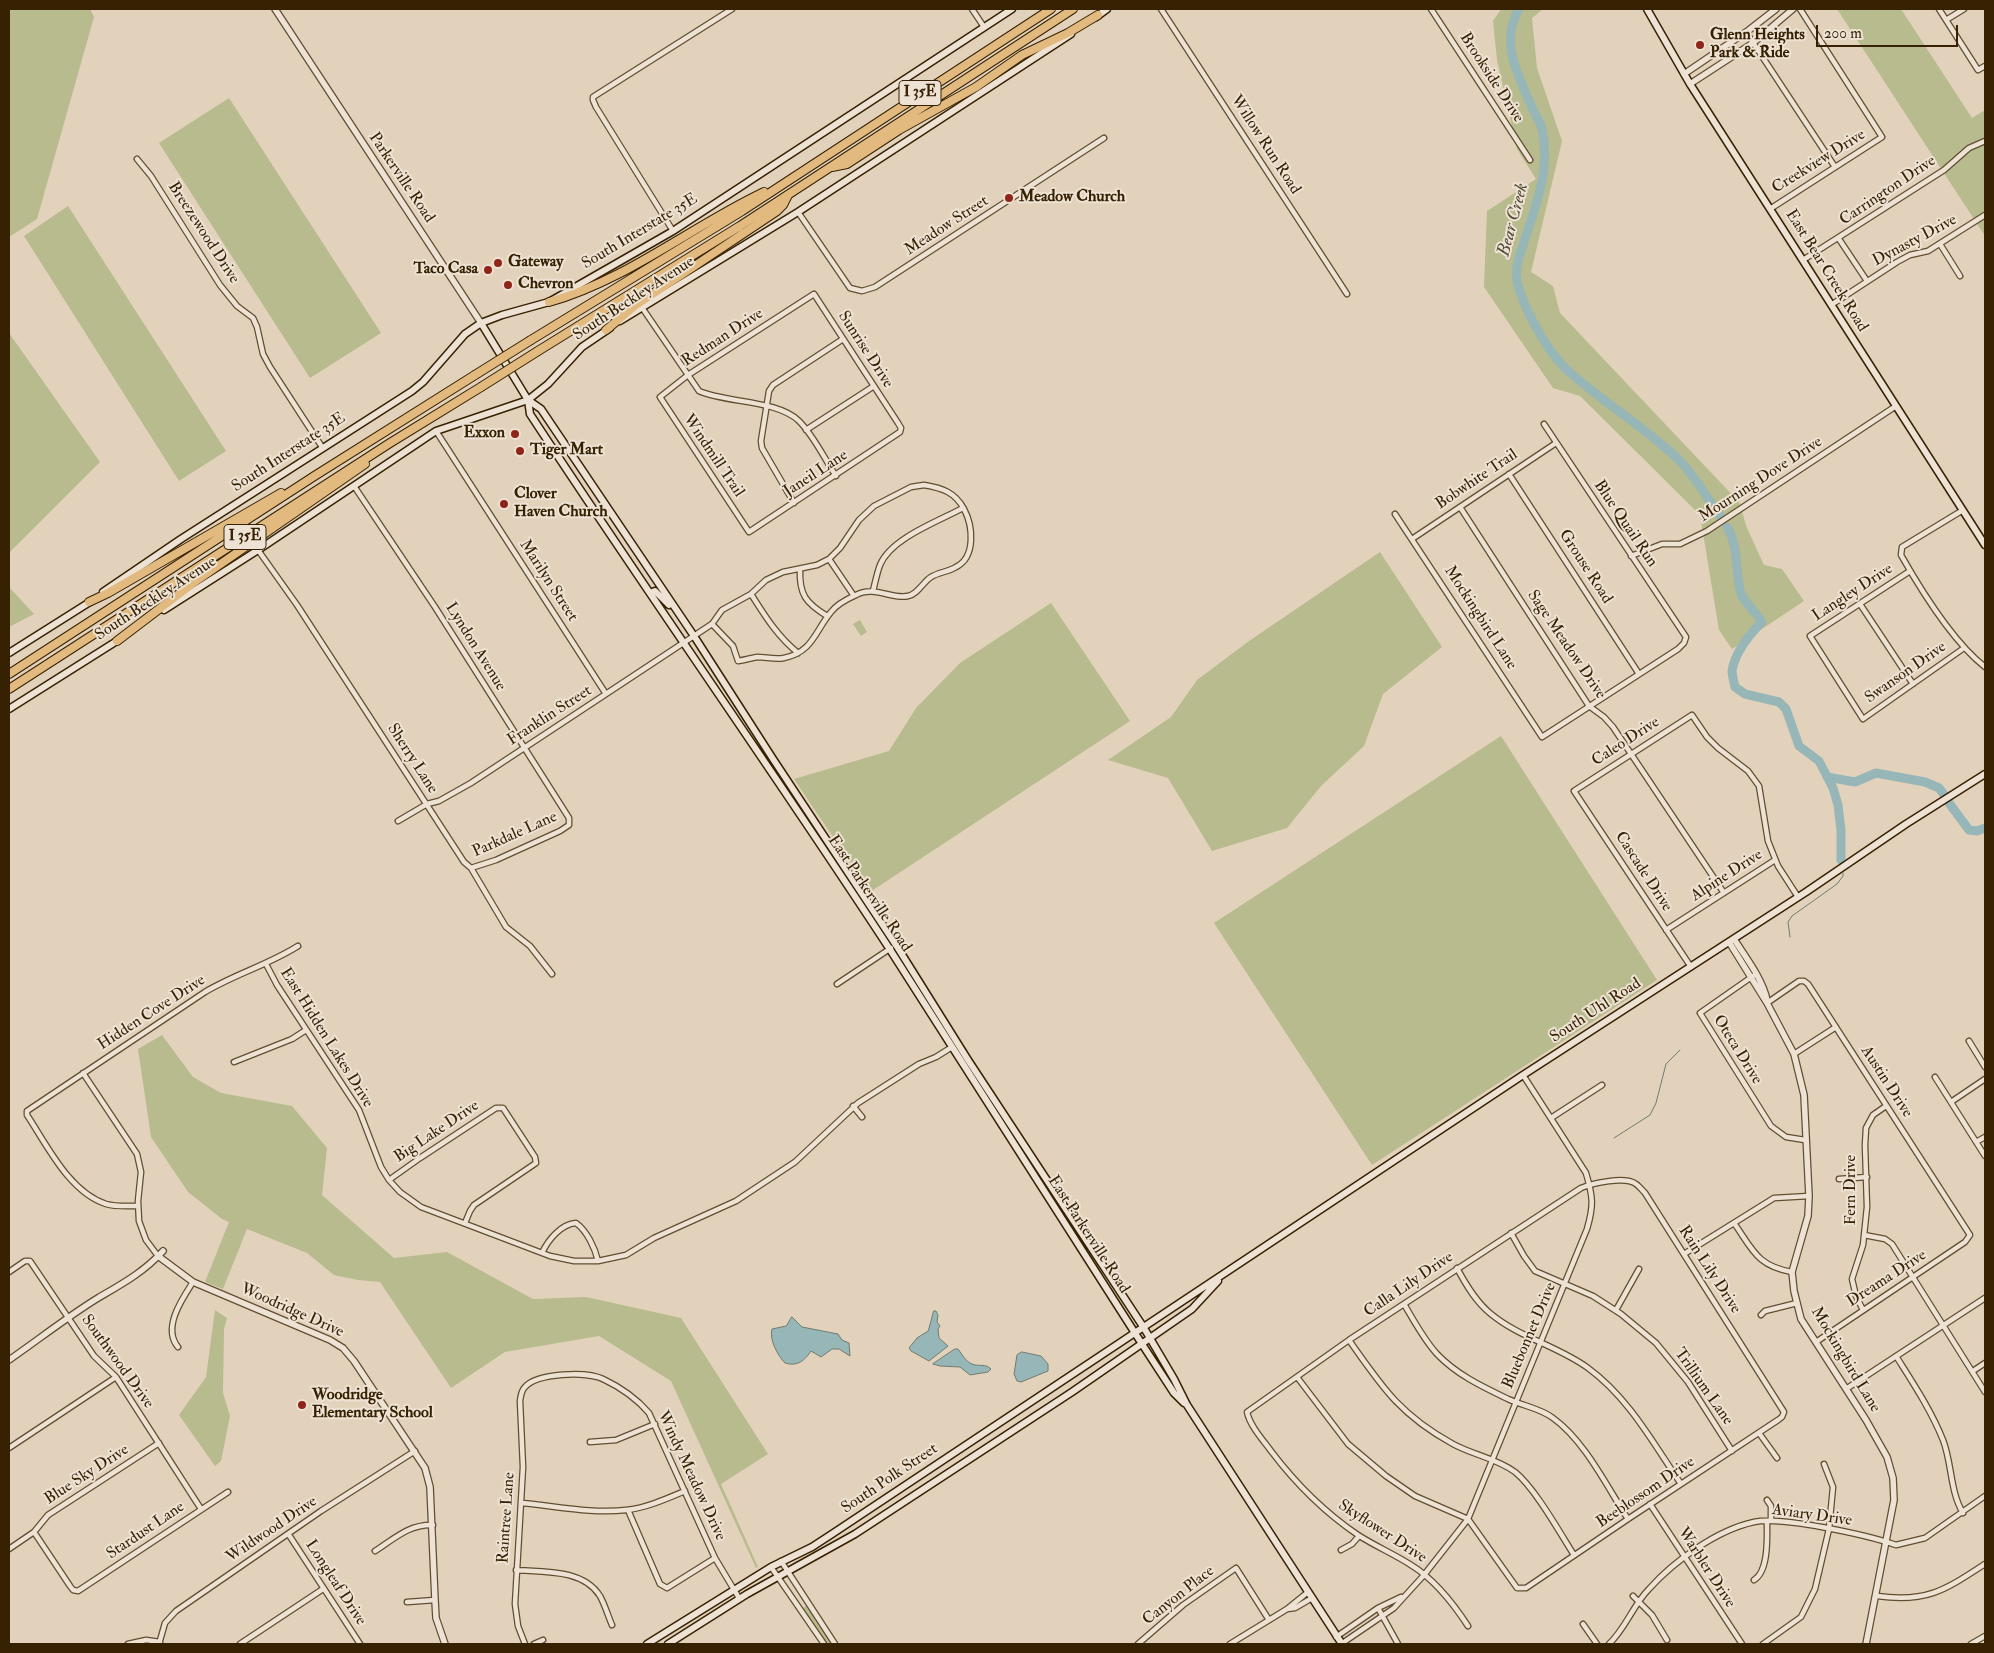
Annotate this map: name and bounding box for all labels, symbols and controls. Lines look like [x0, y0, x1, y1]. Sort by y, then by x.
scale bar [1819, 15, 1962, 47]
text: 200 m [1824, 24, 1862, 43]
place label: Glenn Heights Park & Ride [1710, 26, 1805, 64]
street label: Brookside Drive [1455, 29, 1527, 127]
marker: Glenn Heights Park & Ride [1694, 39, 1706, 51]
road number: I 35E [899, 80, 941, 106]
street label: Willow Run Road [1226, 92, 1304, 198]
street label: Creekview Drive [1769, 126, 1869, 198]
street label: Parkerville Road [364, 129, 438, 227]
street label: Carrington Drive [1836, 152, 1940, 230]
street label: Breezewood Drive [163, 179, 243, 287]
water label: Bear Creek [1494, 181, 1534, 259]
place label: Meadow Church [1019, 188, 1125, 208]
street label: South Interstate 35E [579, 190, 701, 274]
street label: Meadow Street [902, 192, 992, 260]
marker: Meadow Church [1003, 192, 1015, 204]
street label: East Bear Creek Road [1781, 206, 1871, 336]
street label: Dynasty Drive [1870, 211, 1960, 271]
place label: Gateway [508, 253, 563, 273]
street label: South Beckley Avenue [570, 253, 698, 345]
marker: Gateway [492, 257, 504, 269]
place label: Taco Casa [414, 260, 478, 280]
marker: Taco Casa [482, 264, 494, 276]
place label: Chevron [518, 275, 574, 295]
marker: Chevron [502, 279, 514, 291]
street label: Redman Drive [679, 305, 767, 371]
street label: Sunrise Drive [833, 308, 897, 392]
street label: South Interstate 35E [229, 409, 349, 497]
street label: Windmill Trail [678, 411, 748, 501]
place label: Exxon [463, 424, 505, 444]
marker: Exxon [509, 428, 521, 440]
street label: Mourning Dove Drive [1696, 433, 1826, 527]
place label: Tiger Mart [530, 441, 603, 461]
marker: Tiger Mart [514, 445, 526, 457]
street label: Janeil Lane [780, 446, 852, 502]
street label: Bobwhite Trail [1432, 446, 1522, 514]
street label: Blue Quail Run [1589, 477, 1661, 571]
place label: Clover Haven Church [514, 485, 608, 523]
marker: Clover Haven Church [498, 498, 510, 510]
road number: I 35E [224, 524, 266, 550]
street label: Grouse Road [1554, 526, 1616, 608]
street label: Marilyn Street [515, 537, 581, 625]
street label: South Beckley Avenue [92, 553, 220, 645]
street label: Langley Drive [1809, 560, 1897, 626]
street label: Mockingbird Lane [1439, 563, 1521, 673]
street label: Sage Meadow Drive [1522, 587, 1610, 703]
street label: Lyndon Avenue [440, 599, 510, 695]
street label: Swanson Drive [1862, 638, 1950, 708]
street label: Franklin Street [504, 682, 596, 750]
street label: Caleo Drive [1589, 713, 1663, 771]
street label: Sherry Lane [382, 720, 442, 798]
street label: Parkdale Lane [470, 808, 560, 862]
street label: Cascade Drive [1610, 828, 1676, 916]
street label: East Parkerville Road [823, 832, 915, 956]
street label: Alpine Drive [1688, 846, 1766, 906]
street label: East Hidden Lakes Drive [275, 965, 377, 1111]
street label: Hidden Cove Drive [95, 971, 209, 1055]
street label: South Uhl Road [1547, 974, 1645, 1048]
street label: Oteca Drive [1708, 1012, 1766, 1088]
street label: Austin Drive [1856, 1043, 1916, 1121]
street label: Big Lake Drive [391, 1097, 483, 1167]
street label: Fern Drive [1842, 1155, 1862, 1225]
street label: East Parkerville Road [1043, 1172, 1133, 1298]
street label: Rain Lily Drive [1673, 1222, 1745, 1318]
street label: Dreama Drive [1844, 1246, 1930, 1312]
street label: Calla Lily Drive [1361, 1248, 1457, 1322]
street label: Woodridge Drive [238, 1280, 346, 1342]
street label: Bluebonnet Drive [1499, 1280, 1561, 1392]
street label: Mockingbird Lane [1806, 1304, 1884, 1416]
street label: Southwood Drive [77, 1311, 157, 1413]
street label: Trillium Lane [1669, 1345, 1737, 1429]
place label: Woodridge Elementary School [312, 1386, 433, 1424]
marker: Woodridge Elementary School [296, 1399, 308, 1411]
street label: Windy Meadow Drive [653, 1408, 729, 1544]
street label: South Polk Street [838, 1440, 942, 1518]
street label: Blue Sky Drive [41, 1441, 133, 1509]
street label: Beeblossom Drive [1593, 1453, 1699, 1533]
street label: Raintree Lane [494, 1472, 520, 1564]
street label: Wildwood Drive [223, 1493, 321, 1567]
street label: Skyflower Drive [1334, 1496, 1430, 1568]
street label: Stardust Lane [103, 1498, 189, 1564]
street label: Aviary Drive [1771, 1501, 1853, 1531]
street label: Warbler Drive [1673, 1524, 1739, 1612]
street label: Longleaf Drive [300, 1537, 370, 1629]
street label: Canyon Place [1139, 1562, 1219, 1630]

